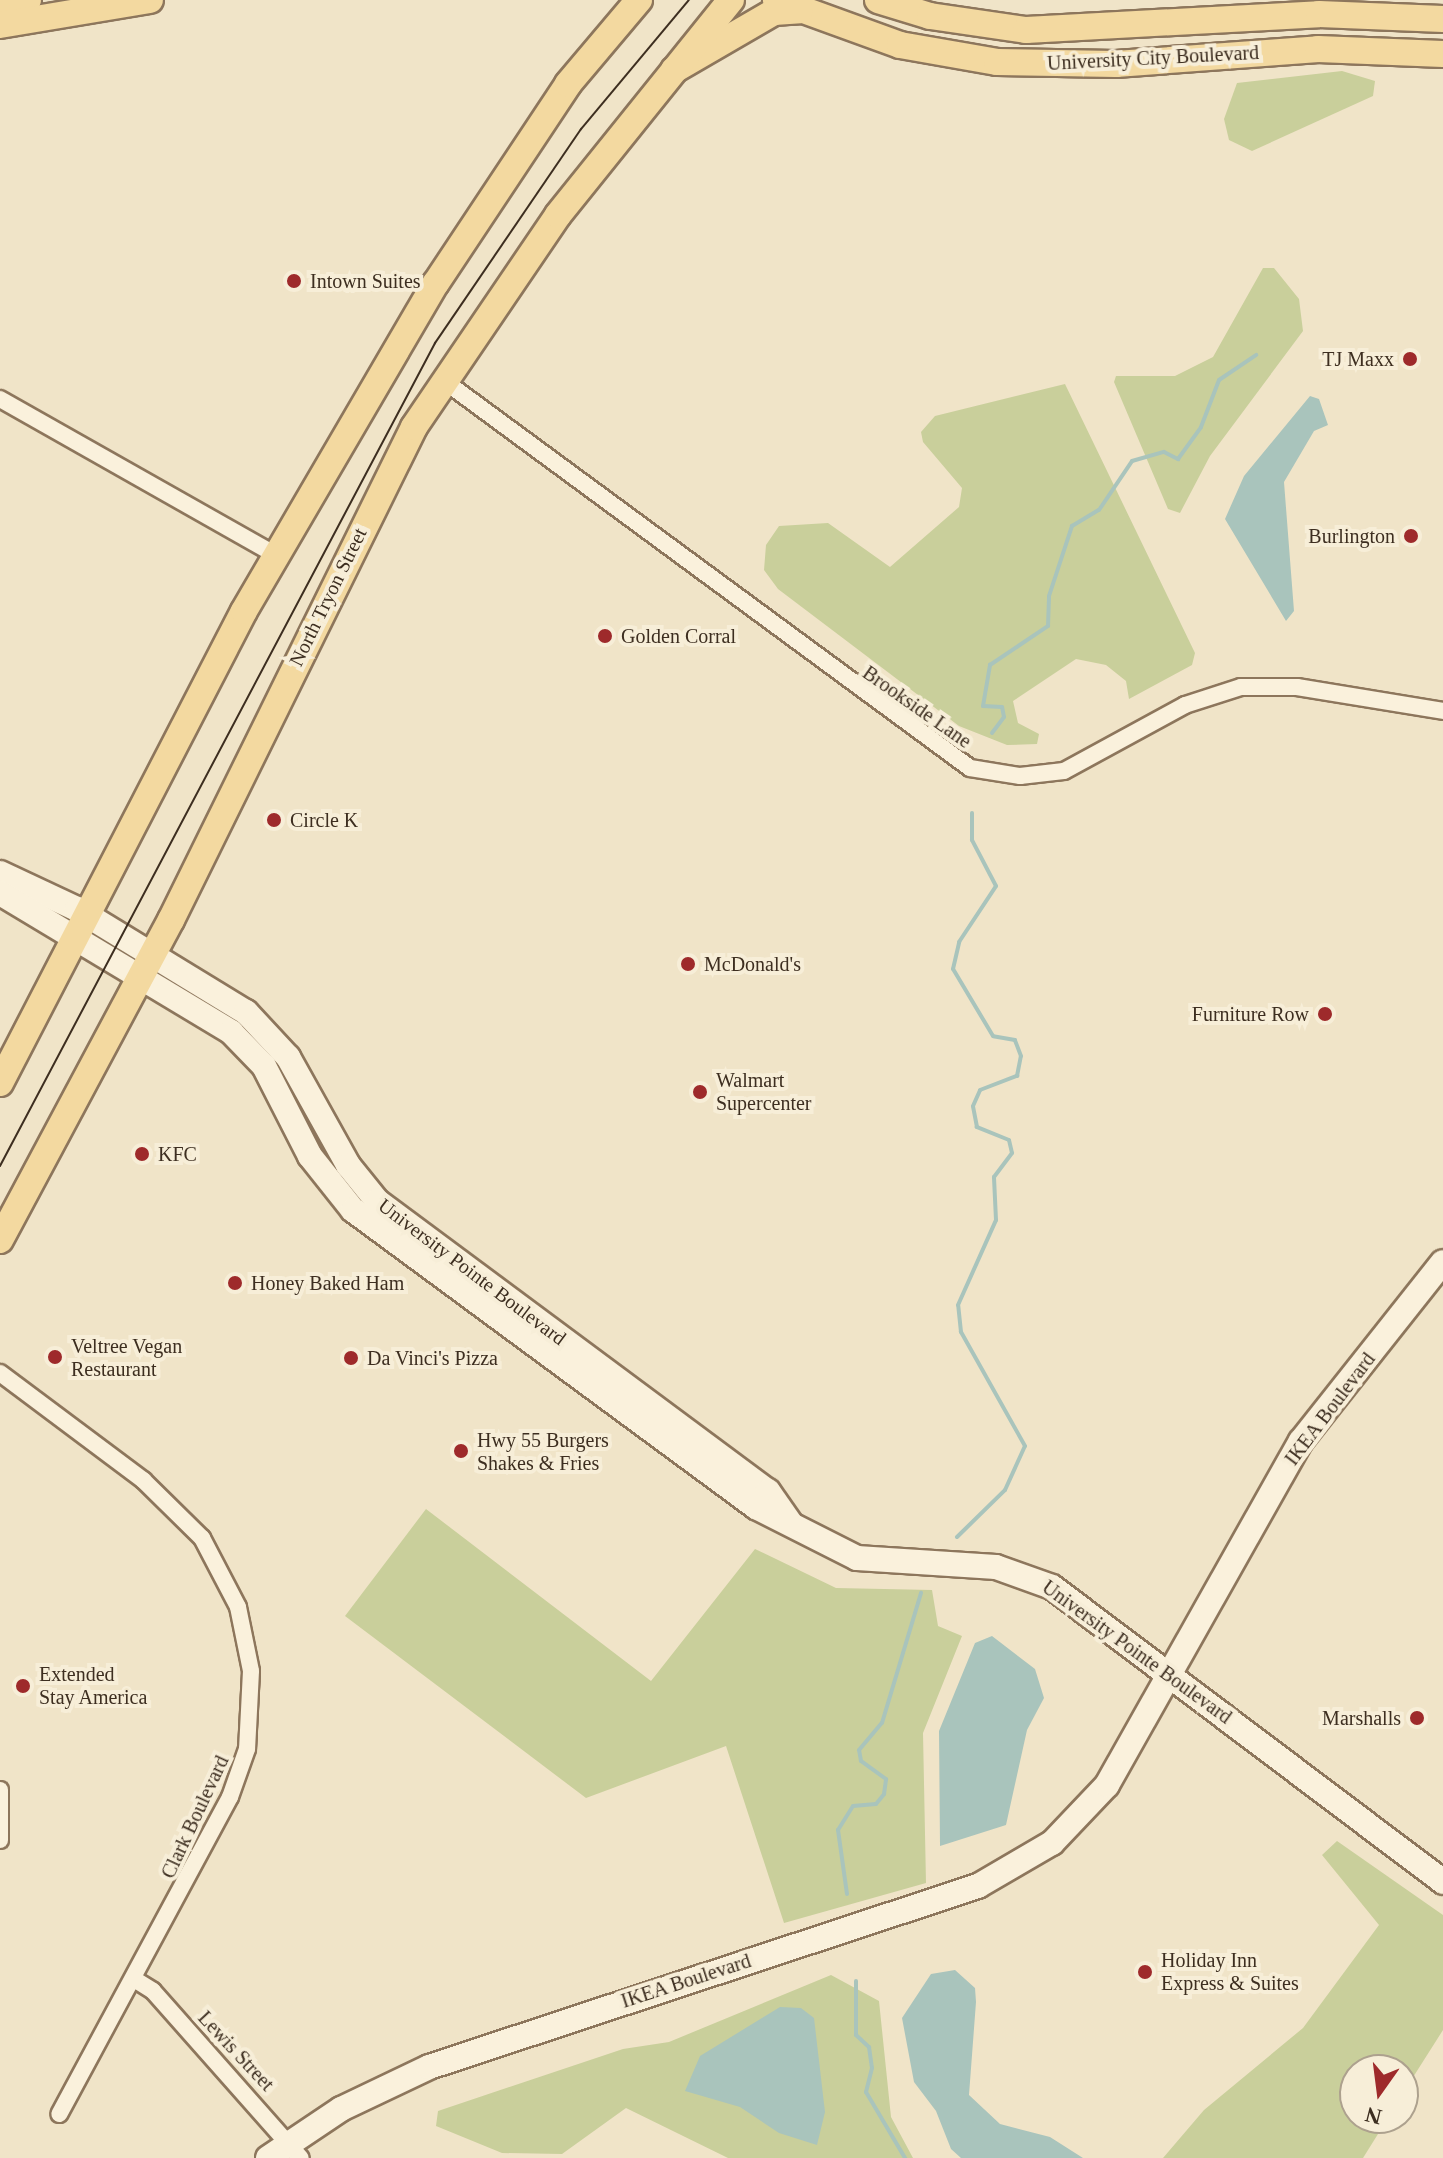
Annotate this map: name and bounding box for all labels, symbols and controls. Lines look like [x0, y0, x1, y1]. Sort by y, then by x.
street label: University City Boulevard [1046, 40, 1260, 76]
place label: Intown Suites [310, 269, 421, 293]
marker: Intown Suites [285, 272, 303, 290]
place label: TJ Maxx [1322, 347, 1394, 371]
marker: TJ Maxx [1401, 350, 1419, 368]
street label: North Tryon Street [284, 524, 372, 670]
place label: Burlington [1308, 524, 1395, 548]
marker: Burlington [1402, 527, 1420, 545]
place label: Golden Corral [621, 624, 736, 648]
marker: Golden Corral [596, 627, 614, 645]
street label: Brookside Lane [858, 661, 976, 753]
place label: Circle K [290, 808, 358, 832]
marker: Circle K [265, 811, 283, 829]
place label: McDonald's [704, 952, 801, 976]
marker: McDonald's [679, 955, 697, 973]
place label: Furniture Row [1192, 1002, 1309, 1026]
marker: Furniture Row [1316, 1005, 1334, 1023]
place label: Walmart Supercenter [716, 1068, 812, 1115]
marker: Walmart Supercenter [691, 1083, 709, 1101]
place label: KFC [158, 1142, 197, 1166]
marker: KFC [133, 1145, 151, 1163]
street label: University Pointe Boulevard [373, 1194, 571, 1350]
place label: Honey Baked Ham [251, 1271, 404, 1295]
marker: Honey Baked Ham [226, 1274, 244, 1292]
place label: Veltree Vegan Restaurant [71, 1334, 183, 1381]
place label: Da Vinci's Pizza [367, 1346, 498, 1370]
street label: IKEA Boulevard [1279, 1347, 1381, 1471]
marker: Veltree Vegan Restaurant [46, 1348, 64, 1366]
marker: Da Vinci's Pizza [342, 1349, 360, 1367]
place label: Hwy 55 Burgers Shakes & Fries [477, 1428, 609, 1475]
marker: Hwy 55 Burgers Shakes & Fries [452, 1442, 470, 1460]
street label: University Pointe Boulevard [1037, 1575, 1237, 1729]
place label: Extended Stay America [39, 1662, 148, 1709]
marker: Extended Stay America [14, 1677, 32, 1695]
place label: Marshalls [1322, 1706, 1401, 1730]
marker: Marshalls [1408, 1709, 1426, 1727]
street label: Clark Boulevard [156, 1752, 234, 1882]
place label: Holiday Inn Express & Suites [1161, 1948, 1299, 1995]
street label: IKEA Boulevard [618, 1949, 754, 2013]
marker: Holiday Inn Express & Suites [1136, 1963, 1154, 1981]
street label: Lewis Street [193, 2006, 279, 2096]
north arrow [1339, 2054, 1419, 2134]
text: N [1363, 2102, 1384, 2130]

